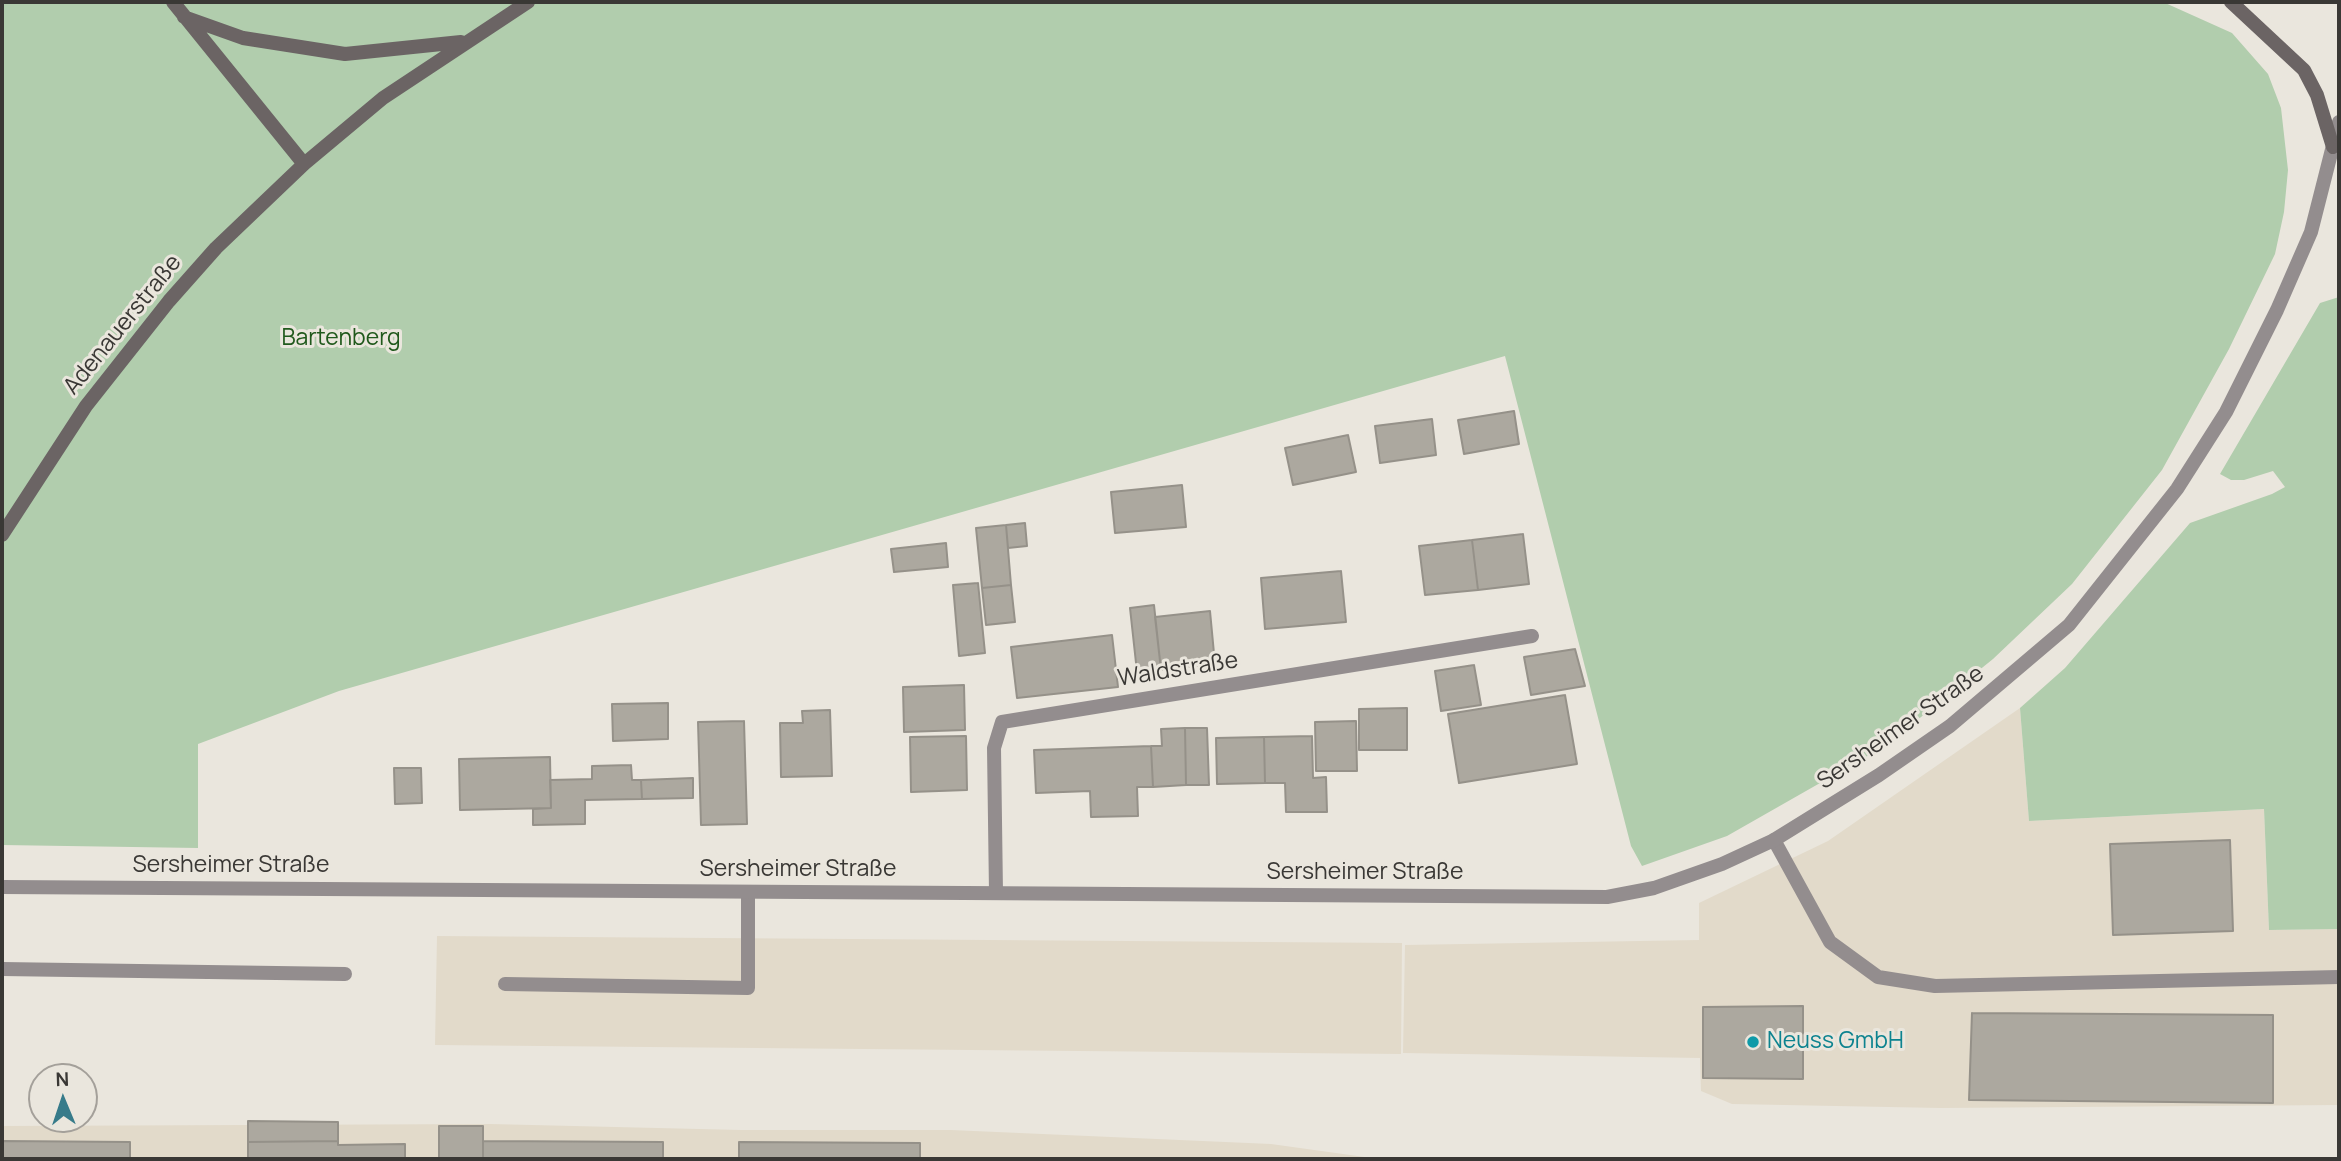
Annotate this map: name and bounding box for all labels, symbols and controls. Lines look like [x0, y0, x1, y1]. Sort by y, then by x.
street label: Adenauerstraße [58, 250, 188, 400]
park label: Bartenberg [281, 325, 401, 353]
street label: Waldstraße [1116, 647, 1240, 693]
street label: Sersheimer Straße [1812, 660, 1990, 796]
street label: Sersheimer Straße [133, 852, 329, 880]
street label: Sersheimer Straße [700, 856, 896, 884]
street label: Sersheimer Straße [1267, 859, 1463, 887]
place label: Neuss GmbH [1767, 1028, 1904, 1056]
marker: Neuss GmbH [1745, 1034, 1761, 1050]
north arrow [28, 1063, 98, 1133]
text: N [55, 1066, 70, 1092]

